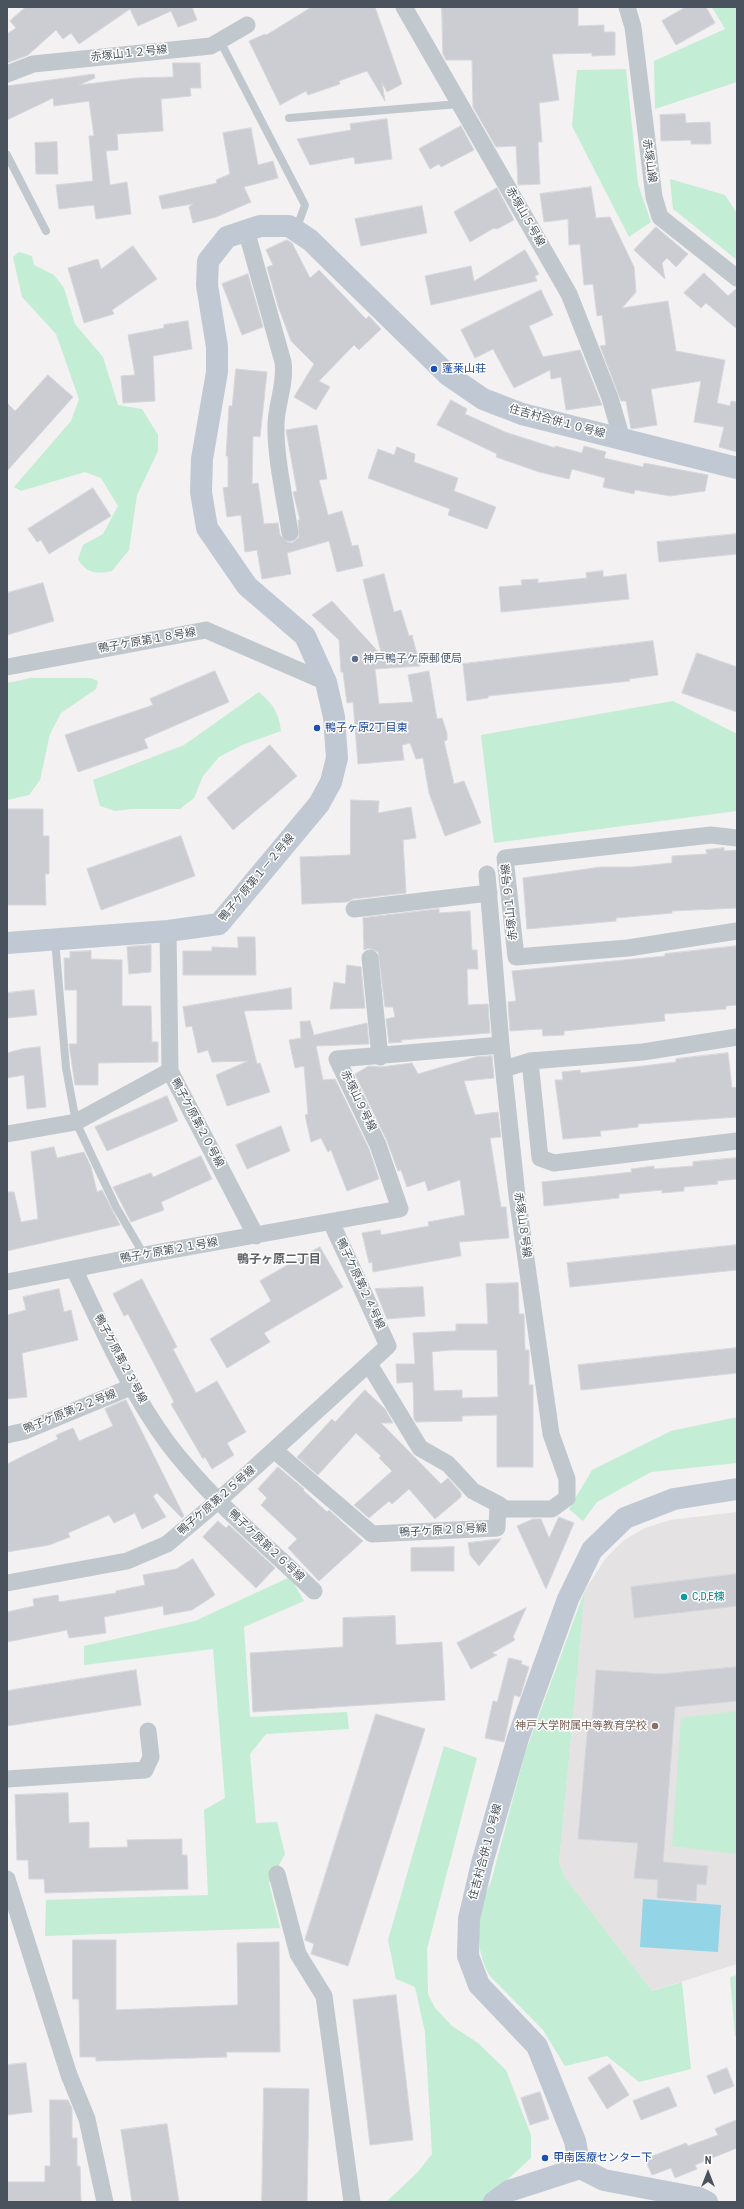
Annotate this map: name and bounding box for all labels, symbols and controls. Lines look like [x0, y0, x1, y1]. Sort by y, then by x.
street label: 赤塚山１２号線 [90, 43, 168, 65]
street label: 赤塚山線 [639, 138, 659, 184]
street label: 赤塚山５号線 [503, 185, 547, 249]
place label: 蓬莱山荘 [442, 362, 486, 376]
marker: 蓬莱山荘 [429, 364, 439, 374]
street label: 住吉村合併１０号線 [507, 403, 607, 441]
street label: 鴨子ケ原第１８号線 [97, 626, 197, 656]
place label: 神戸鴨子ケ原郵便局 [363, 652, 462, 666]
marker: 神戸鴨子ケ原郵便局 [350, 654, 360, 664]
place label: 鴨子ヶ原2丁目東 [325, 721, 407, 735]
marker: 鴨子ヶ原2丁目東 [312, 723, 322, 733]
street label: 鴨子ケ原第１－２号線 [217, 832, 297, 924]
street label: 赤塚山１９号線 [499, 863, 521, 941]
street label: 赤塚山９号線 [338, 1068, 378, 1134]
street label: 鴨子ケ原第２０号線 [168, 1076, 226, 1170]
street label: 赤塚山８号線 [511, 1191, 533, 1259]
street label: 鴨子ケ原第２１号線 [119, 1236, 219, 1266]
street label: 鴨子ケ原第２４号線 [333, 1236, 387, 1332]
district label: 鴨子ヶ原二丁目 [237, 1253, 321, 1267]
street label: 鴨子ケ原第２３号線 [91, 1312, 149, 1406]
street label: 鴨子ケ原第２２号線 [22, 1387, 118, 1437]
street label: 鴨子ケ原第２５号線 [175, 1464, 259, 1538]
street label: 鴨子ケ原第２６号線 [225, 1507, 307, 1585]
street label: 鴨子ケ原２８号線 [399, 1522, 487, 1540]
place label: C,D,E棟 [692, 1590, 725, 1604]
marker: C,D,E棟 [679, 1592, 689, 1602]
place label: 神戸大学附属中等教育学校 [515, 1719, 647, 1733]
marker: 神戸大学附属中等教育学校 [650, 1721, 660, 1731]
street label: 住吉村合併１０号線 [467, 1802, 505, 1902]
place label: 甲南医療センター下 [553, 2151, 652, 2165]
marker: 甲南医療センター下 [540, 2153, 550, 2163]
north arrow [688, 2153, 728, 2193]
text: N [705, 2154, 711, 2167]

